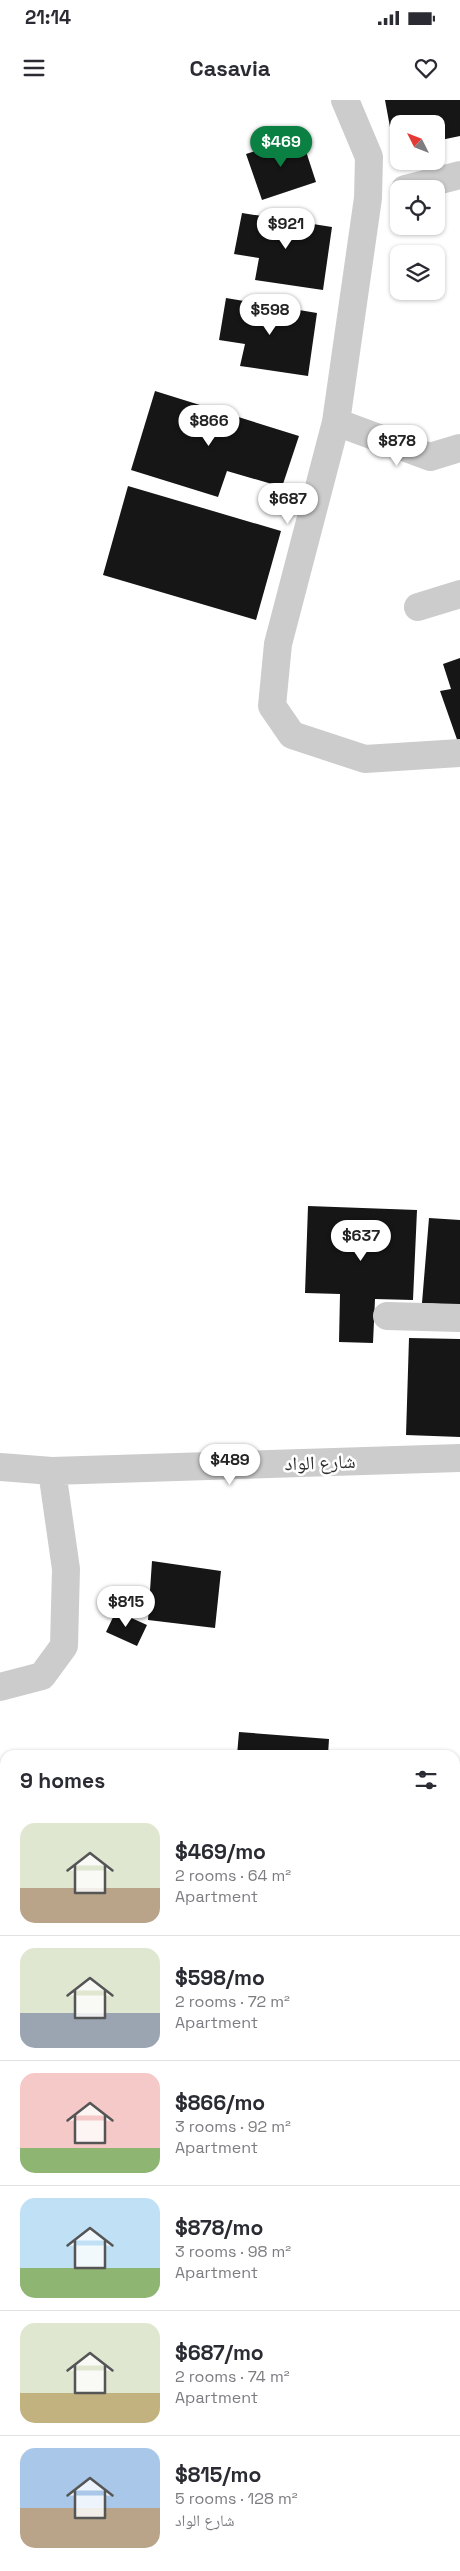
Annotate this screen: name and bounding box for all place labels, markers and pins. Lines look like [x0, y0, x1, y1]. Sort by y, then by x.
pin: $469 [251, 126, 311, 168]
pin: $921 [256, 208, 316, 250]
pin: $598 [240, 294, 300, 336]
pin: $866 [179, 404, 239, 447]
pin: $878 [367, 424, 427, 467]
pin: $687 [258, 482, 318, 525]
pin: $637 [331, 1220, 391, 1262]
pin: $489 [200, 1444, 260, 1486]
pin: $815 [96, 1586, 156, 1628]

